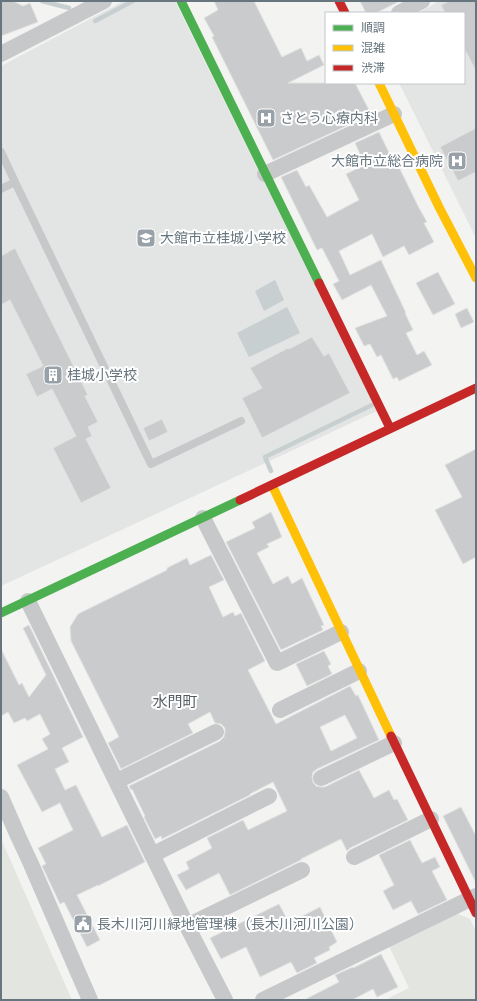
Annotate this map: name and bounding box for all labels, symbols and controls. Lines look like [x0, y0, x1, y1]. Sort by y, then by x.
legend [325, 12, 465, 84]
text: 順調 [361, 21, 385, 35]
text: 混雑 [361, 41, 385, 55]
text: 渋滞 [361, 61, 385, 75]
hospital icon: さとう心療内科 [255, 107, 277, 129]
place label: さとう心療内科 [280, 110, 378, 127]
hospital icon: 大館市立総合病院 [446, 150, 468, 172]
place label: 大館市立総合病院 [331, 153, 443, 170]
school or university icon: 大館市立桂城小学校 [135, 227, 157, 249]
place label: 大館市立桂城小学校 [160, 230, 286, 247]
building icon: 桂城小学校 [42, 364, 64, 386]
place label: 桂城小学校 [67, 367, 137, 384]
district label: 水門町 [152, 693, 198, 711]
public building icon: 長木川河川緑地管理棟（長木川河川公園） [72, 913, 94, 935]
place label: 長木川河川緑地管理棟（長木川河川公園） [97, 916, 363, 933]

